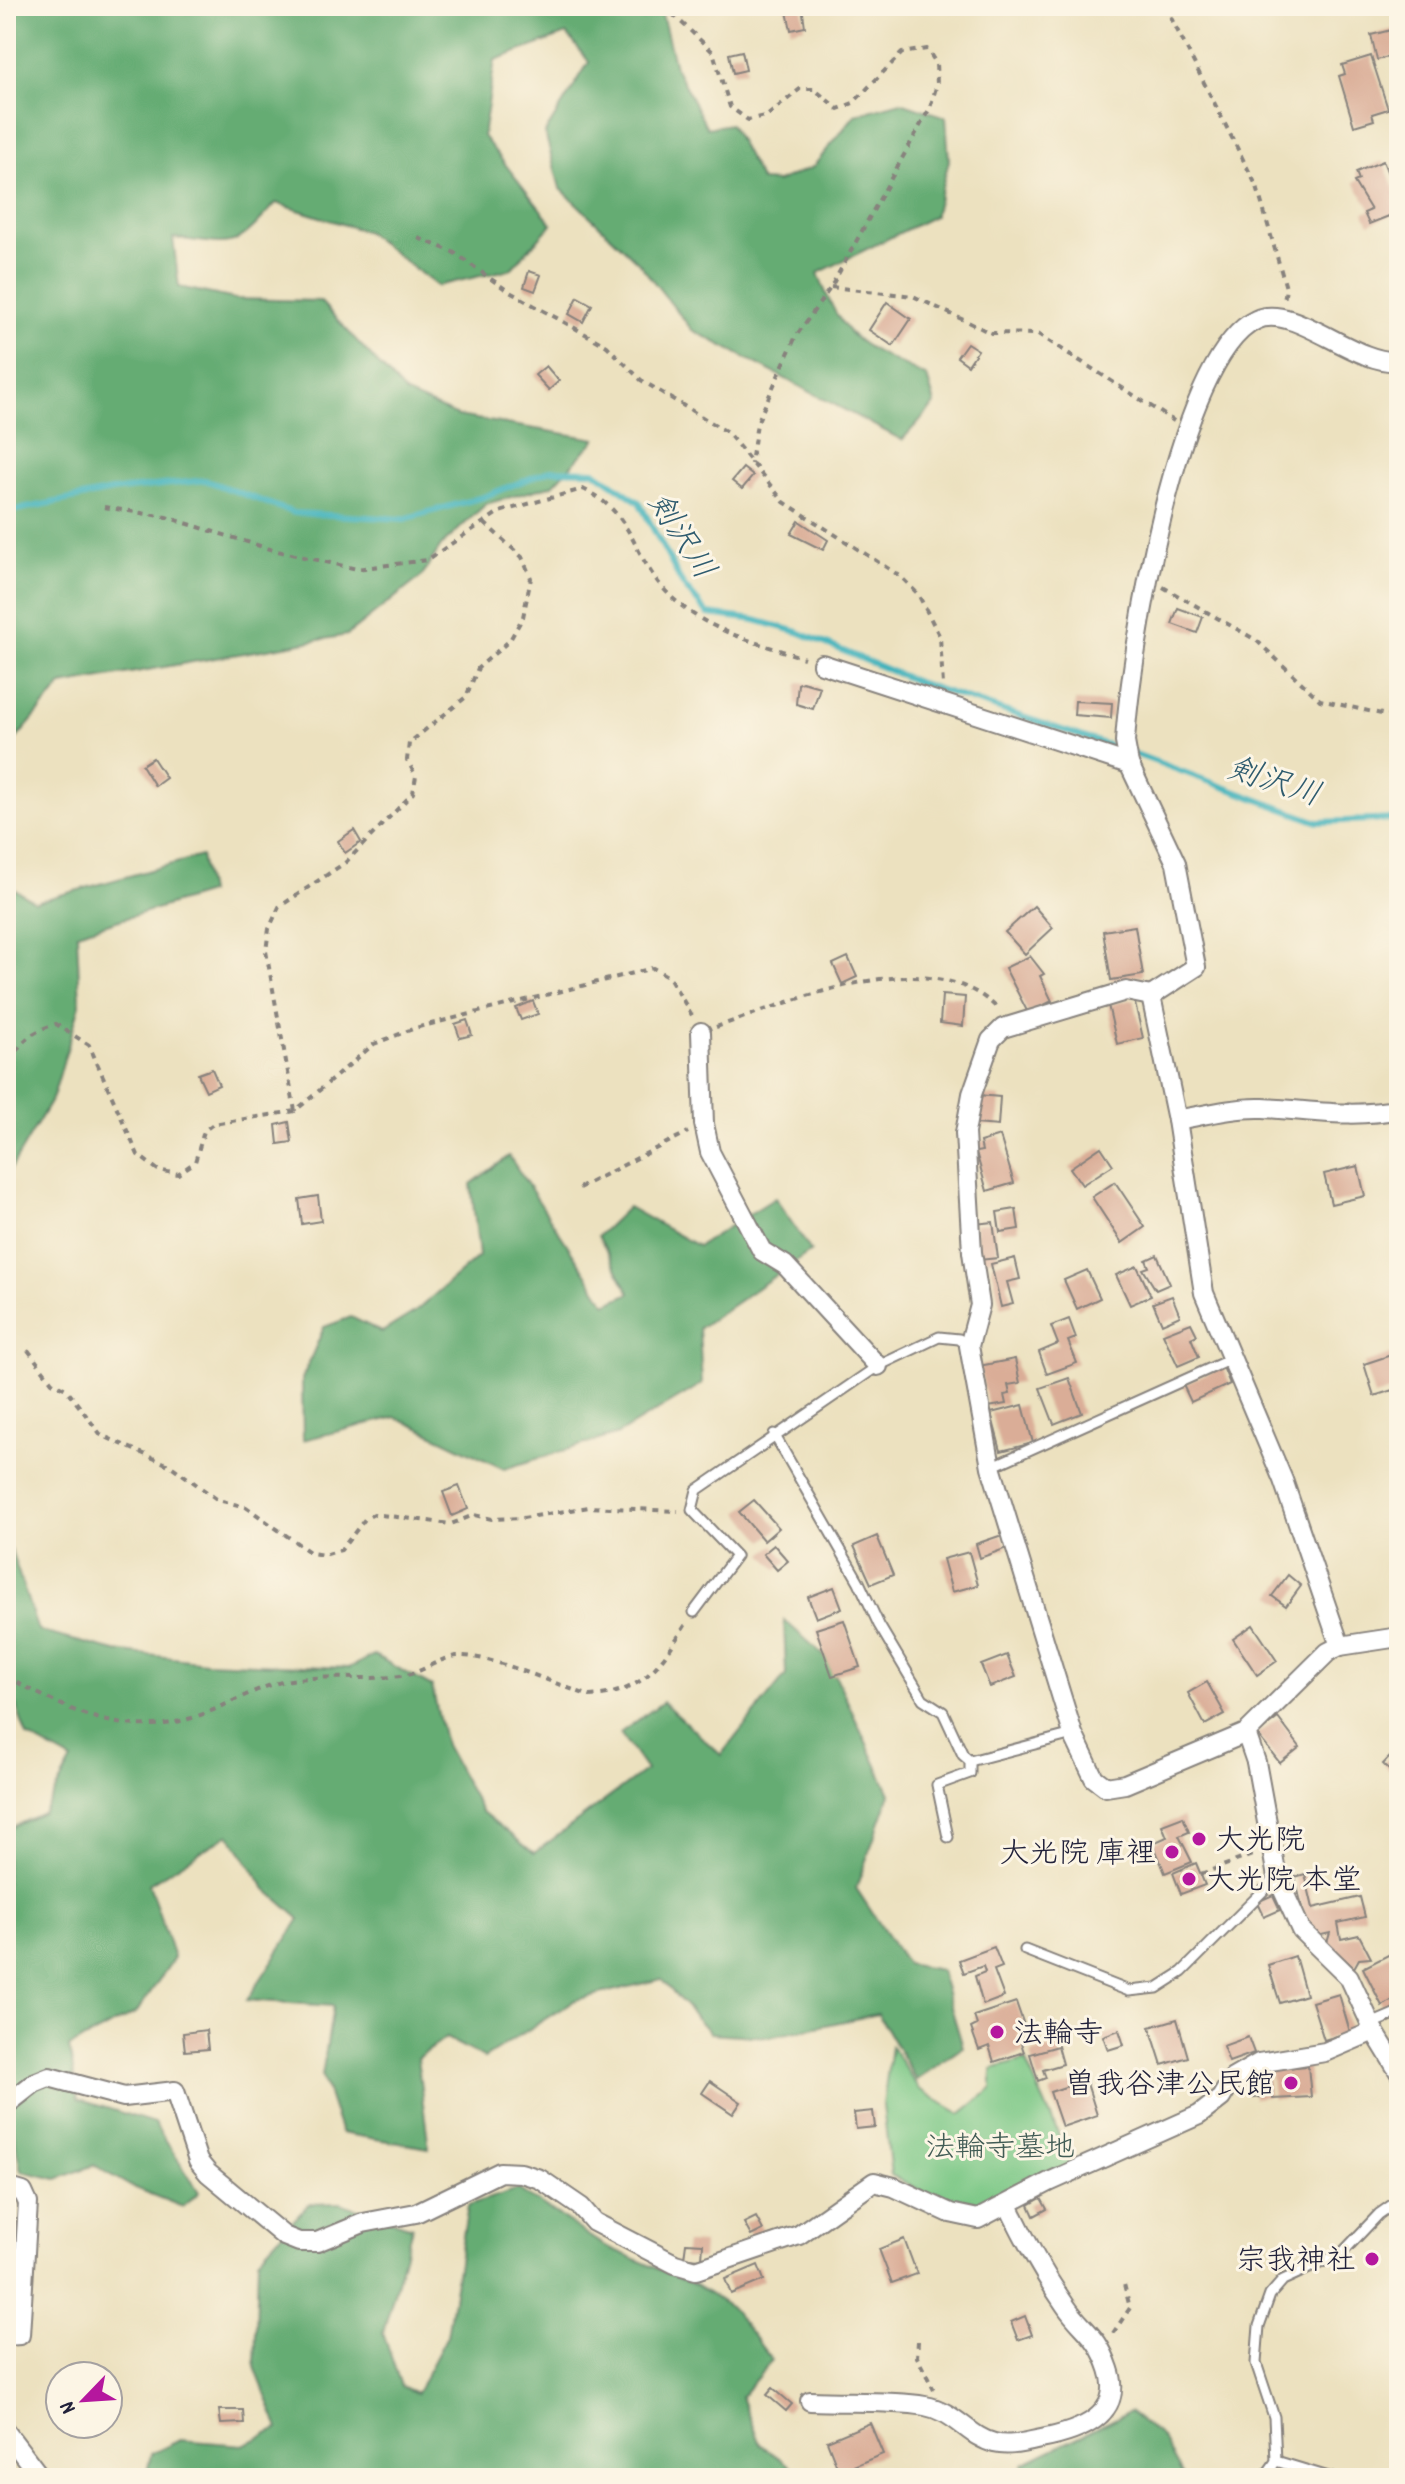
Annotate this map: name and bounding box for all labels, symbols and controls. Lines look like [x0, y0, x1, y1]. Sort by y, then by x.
water label: 剣沢川 [633, 485, 724, 591]
water label: 剣沢川 [1221, 748, 1326, 821]
place label: 大光院 [1215, 1822, 1305, 1865]
marker: 大光院 [1190, 1830, 1208, 1848]
place label: 大光院 庫裡 [999, 1835, 1156, 1878]
marker: 大光院 庫裡 [1163, 1843, 1181, 1861]
place label: 大光院 本堂 [1205, 1862, 1362, 1905]
marker: 大光院 本堂 [1180, 1870, 1198, 1888]
place label: 法輪寺 [1013, 2015, 1103, 2058]
marker: 法輪寺 [988, 2023, 1006, 2041]
place label: 曽我谷津公民館 [1065, 2066, 1275, 2109]
marker: 曽我谷津公民館 [1282, 2074, 1300, 2092]
park label: 法輪寺墓地 [925, 2129, 1075, 2172]
place label: 宗我神社 [1236, 2242, 1356, 2285]
marker: 宗我神社 [1363, 2250, 1381, 2268]
north arrow [44, 2360, 124, 2440]
text: N [53, 2395, 85, 2418]

